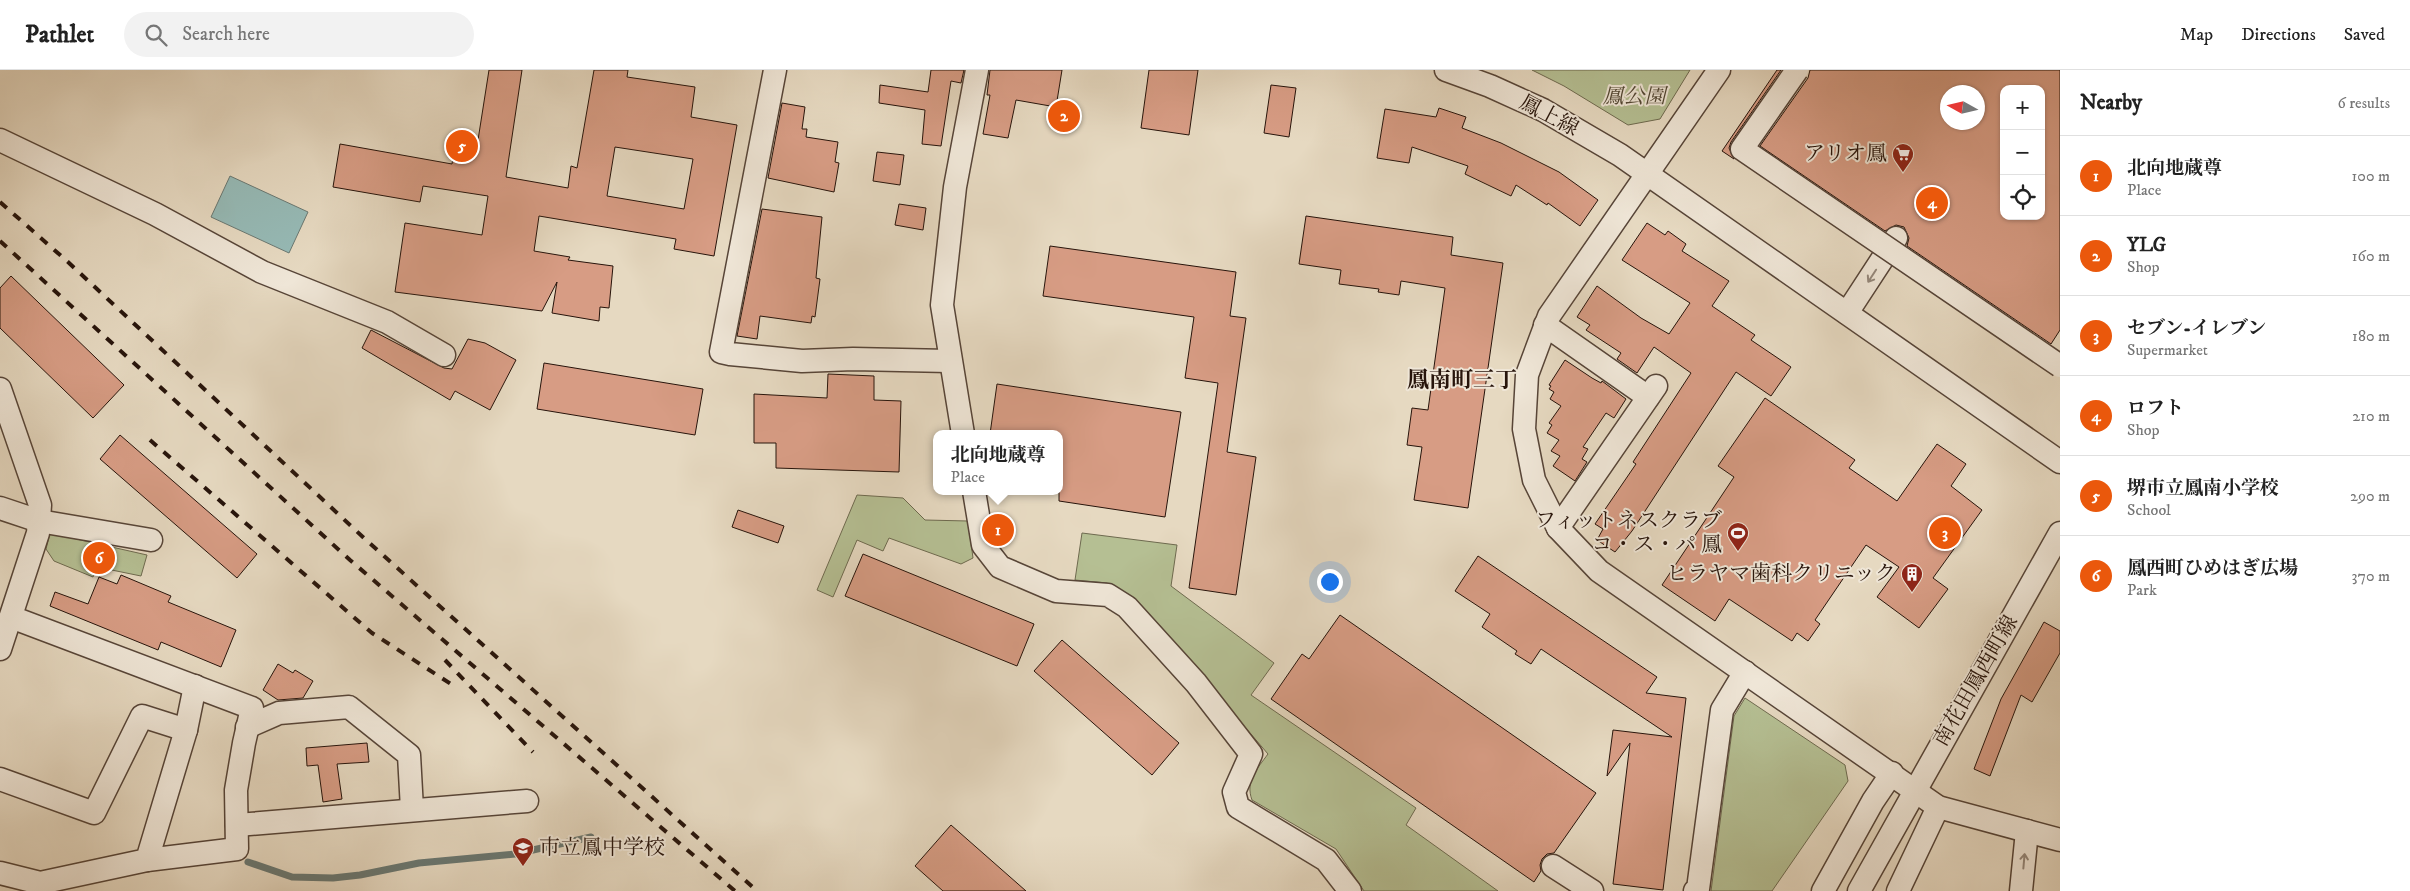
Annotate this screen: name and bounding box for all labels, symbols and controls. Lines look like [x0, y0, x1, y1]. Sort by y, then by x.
search box [124, 12, 474, 57]
text: Pathlet [25, 20, 94, 50]
icon: search [142, 21, 170, 49]
text: Search here [182, 23, 270, 46]
text: Map [2180, 24, 2213, 46]
text: Directions [2241, 24, 2316, 46]
text: Saved [2344, 24, 2385, 46]
park label: 鳳公園 [1603, 84, 1668, 110]
north arrow [1940, 85, 1985, 130]
map controls [2000, 85, 2045, 220]
button: + [2000, 85, 2045, 130]
street label: 鳳上線 [1515, 90, 1583, 142]
text: Nearby [2080, 90, 2142, 116]
text: 6 results [2337, 93, 2390, 113]
pin: 2 [1048, 97, 1080, 135]
pin: 5 [446, 127, 478, 165]
button: − [2000, 130, 2045, 175]
place label: アリオ鳳 [1804, 141, 1887, 167]
supermarket icon: アリオ鳳 [1891, 142, 1915, 173]
text: 北向地蔵尊 [2127, 157, 2222, 180]
text: 1 [2093, 166, 2099, 186]
text: 100 m [2352, 166, 2390, 186]
button: locate [2000, 175, 2045, 220]
text: Place [2127, 180, 2161, 200]
pin: 4 [1916, 184, 1948, 222]
text: YLG [2127, 234, 2166, 257]
text: 2 [2092, 246, 2100, 266]
text: 160 m [2352, 246, 2390, 266]
text: Shop [2127, 257, 2160, 277]
one-way arrow [1867, 268, 1877, 282]
text: セブン-イレブン [2127, 317, 2266, 340]
text: 3 [2093, 326, 2099, 346]
text: 180 m [2352, 326, 2390, 346]
text: Supermarket [2127, 340, 2208, 360]
district label: 鳳南町三丁 [1407, 367, 1517, 394]
text: ロフト [2127, 397, 2184, 420]
text: 4 [2091, 406, 2101, 426]
text: 210 m [2352, 406, 2390, 426]
text: Shop [2127, 420, 2160, 440]
popup [933, 430, 1063, 495]
text: 北向地蔵尊 [950, 444, 1046, 467]
text: Place [950, 467, 985, 487]
text: 堺市立鳳南小学校 [2127, 477, 2279, 500]
text: 5 [2092, 486, 2100, 506]
text: 290 m [2350, 486, 2390, 506]
text: School [2127, 500, 2171, 520]
place label: フィットネスクラブ コ・ス・パ 鳳 [1535, 508, 1722, 558]
pin: 1 [982, 511, 1014, 549]
pin: 3 [1929, 514, 1961, 552]
sports icon: フィットネスクラブ コ・ス・パ 鳳 [1726, 521, 1750, 552]
pin: 6 [83, 539, 115, 577]
text: 鳳西町ひめはぎ広場 [2127, 557, 2298, 580]
place label: ヒラヤマ歯科クリニック [1666, 561, 1896, 587]
building icon: ヒラヤマ歯科クリニック [1900, 562, 1924, 593]
text: 6 [2092, 566, 2100, 586]
text: 370 m [2352, 566, 2390, 586]
your location [1317, 569, 1343, 595]
text: Park [2127, 580, 2157, 600]
street label: 南花田鳳西町線 [1928, 611, 2024, 751]
place label: 市立鳳中学校 [539, 835, 665, 861]
school or university icon: 市立鳳中学校 [511, 836, 535, 867]
one-way arrow [2019, 853, 2029, 869]

